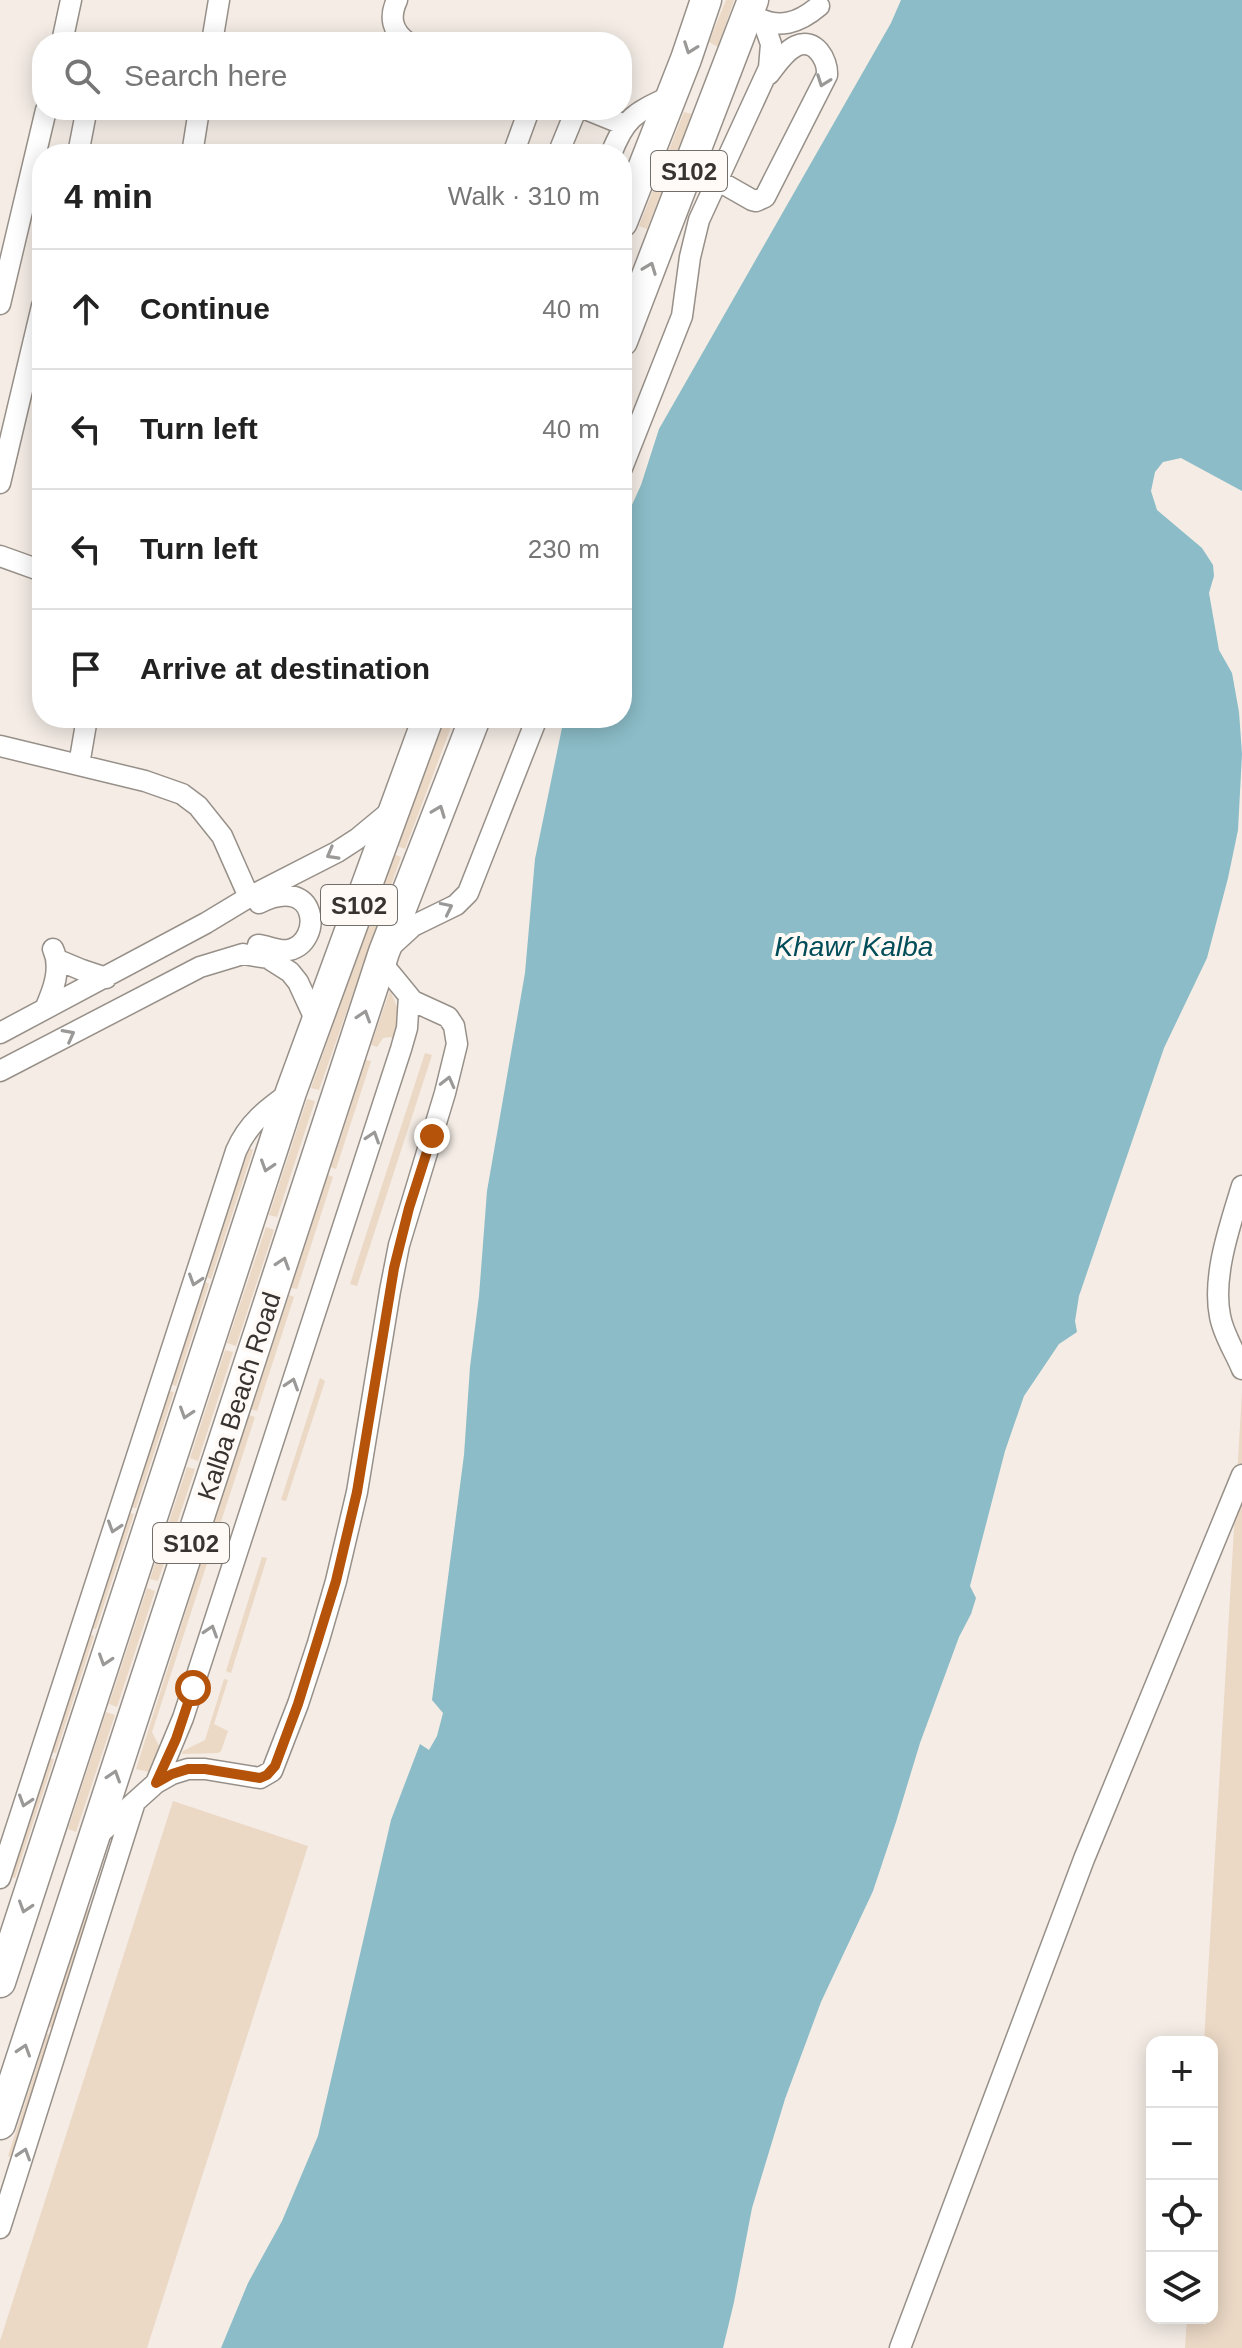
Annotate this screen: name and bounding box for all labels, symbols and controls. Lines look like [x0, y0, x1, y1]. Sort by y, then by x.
search box [32, 32, 632, 120]
one-way arrow [683, 41, 699, 55]
icon: search [60, 54, 104, 98]
text: Search here [124, 59, 287, 92]
one-way arrow [816, 73, 833, 87]
road number: S102 [651, 151, 727, 191]
text: 4 min [64, 177, 153, 215]
text: Walk · 310 m [448, 181, 600, 211]
one-way arrow [641, 262, 657, 276]
icon: ahead [64, 287, 108, 331]
text: Continue [140, 292, 270, 325]
text: 40 m [542, 294, 600, 324]
icon: left [64, 407, 108, 451]
text: Turn left [140, 412, 258, 445]
text: 40 m [542, 414, 600, 444]
icon: left [64, 527, 108, 571]
text: Turn left [140, 532, 258, 565]
text: 230 m [528, 534, 600, 564]
icon: arrive [64, 647, 108, 691]
text: Arrive at destination [140, 652, 430, 685]
one-way arrow [429, 805, 446, 819]
one-way arrow [326, 844, 341, 860]
road number: S102 [321, 885, 397, 925]
one-way arrow [439, 902, 454, 918]
water label: Khawr Kalba [775, 931, 933, 962]
one-way arrow [354, 1010, 370, 1024]
one-way arrow [61, 1030, 76, 1045]
one-way arrow [438, 1076, 455, 1090]
route end [414, 1118, 450, 1154]
one-way arrow [363, 1131, 379, 1145]
one-way arrow [260, 1158, 276, 1172]
one-way arrow [273, 1257, 289, 1271]
one-way arrow [188, 1272, 204, 1286]
street label: Kalba Beach Road [191, 1288, 287, 1504]
one-way arrow [283, 1378, 299, 1392]
one-way arrow [179, 1406, 195, 1419]
one-way arrow [107, 1520, 123, 1534]
road number: S102 [153, 1523, 229, 1563]
one-way arrow [202, 1625, 218, 1639]
one-way arrow [99, 1652, 115, 1666]
route start [175, 1670, 211, 1706]
one-way arrow [105, 1770, 121, 1783]
one-way arrow [18, 1794, 34, 1807]
one-way arrow [18, 1899, 34, 1913]
map controls [1146, 2036, 1218, 2324]
button: + [1146, 2036, 1218, 2108]
one-way arrow [15, 2043, 31, 2057]
button: − [1146, 2108, 1218, 2180]
one-way arrow [14, 2148, 30, 2162]
button: locate [1146, 2180, 1218, 2252]
button: layers [1146, 2252, 1218, 2324]

